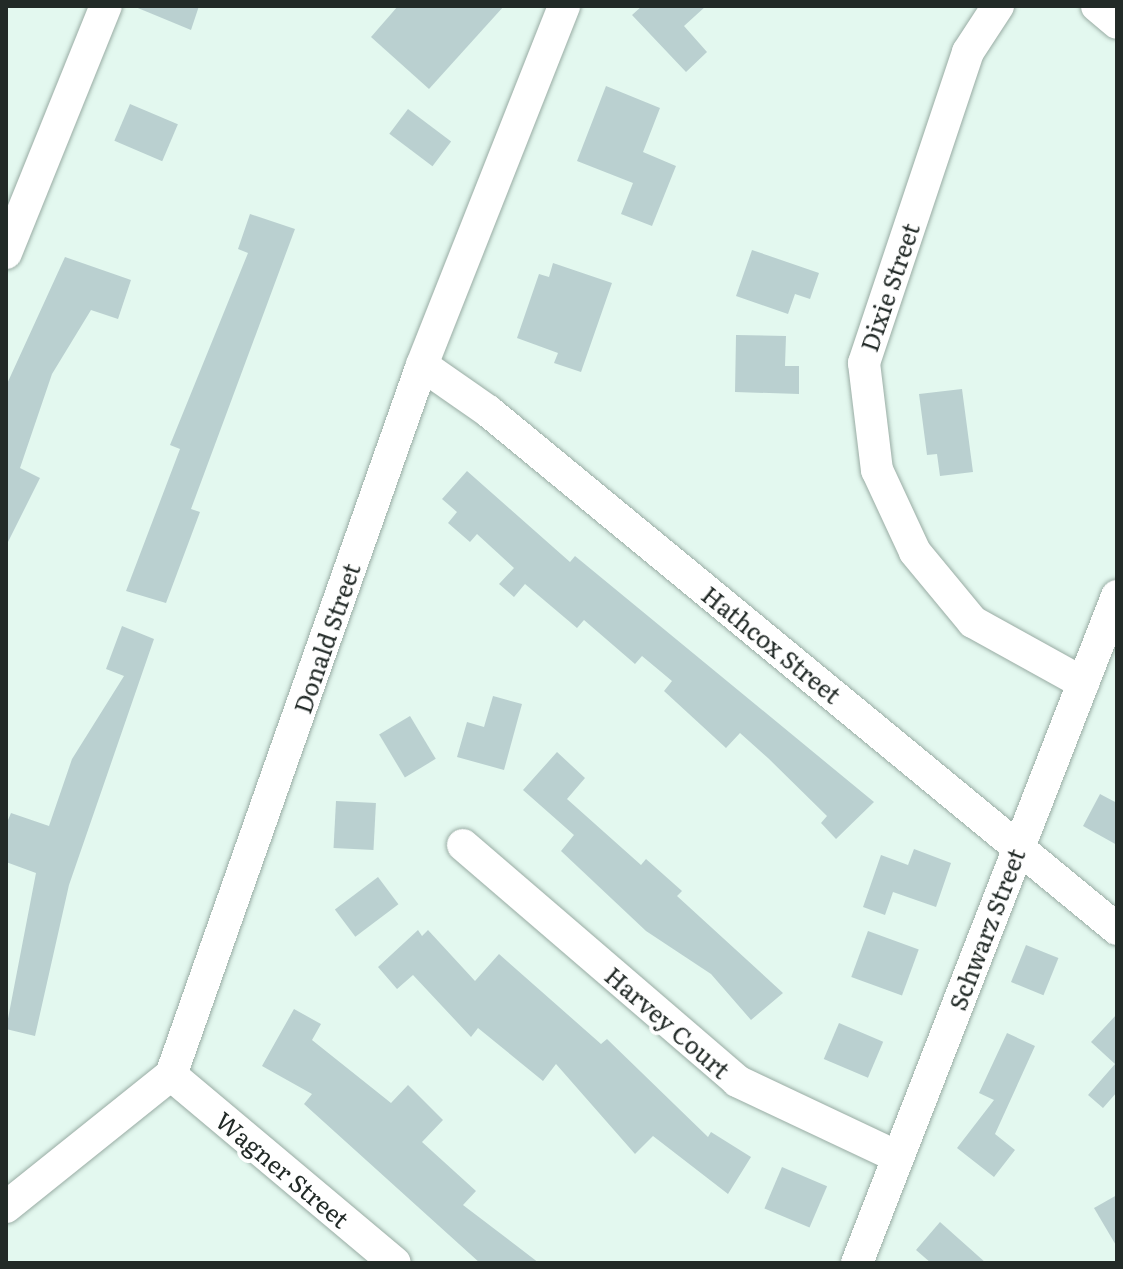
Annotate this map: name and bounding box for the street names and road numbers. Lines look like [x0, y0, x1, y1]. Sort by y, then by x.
street label: Dixie Street [854, 219, 924, 355]
street label: Donald Street [287, 559, 365, 717]
street label: Hathcox Street [697, 579, 847, 709]
street label: Schwarz Street [942, 844, 1030, 1014]
street label: Harvey Court [600, 960, 736, 1084]
street label: Wagner Street [211, 1105, 355, 1233]

